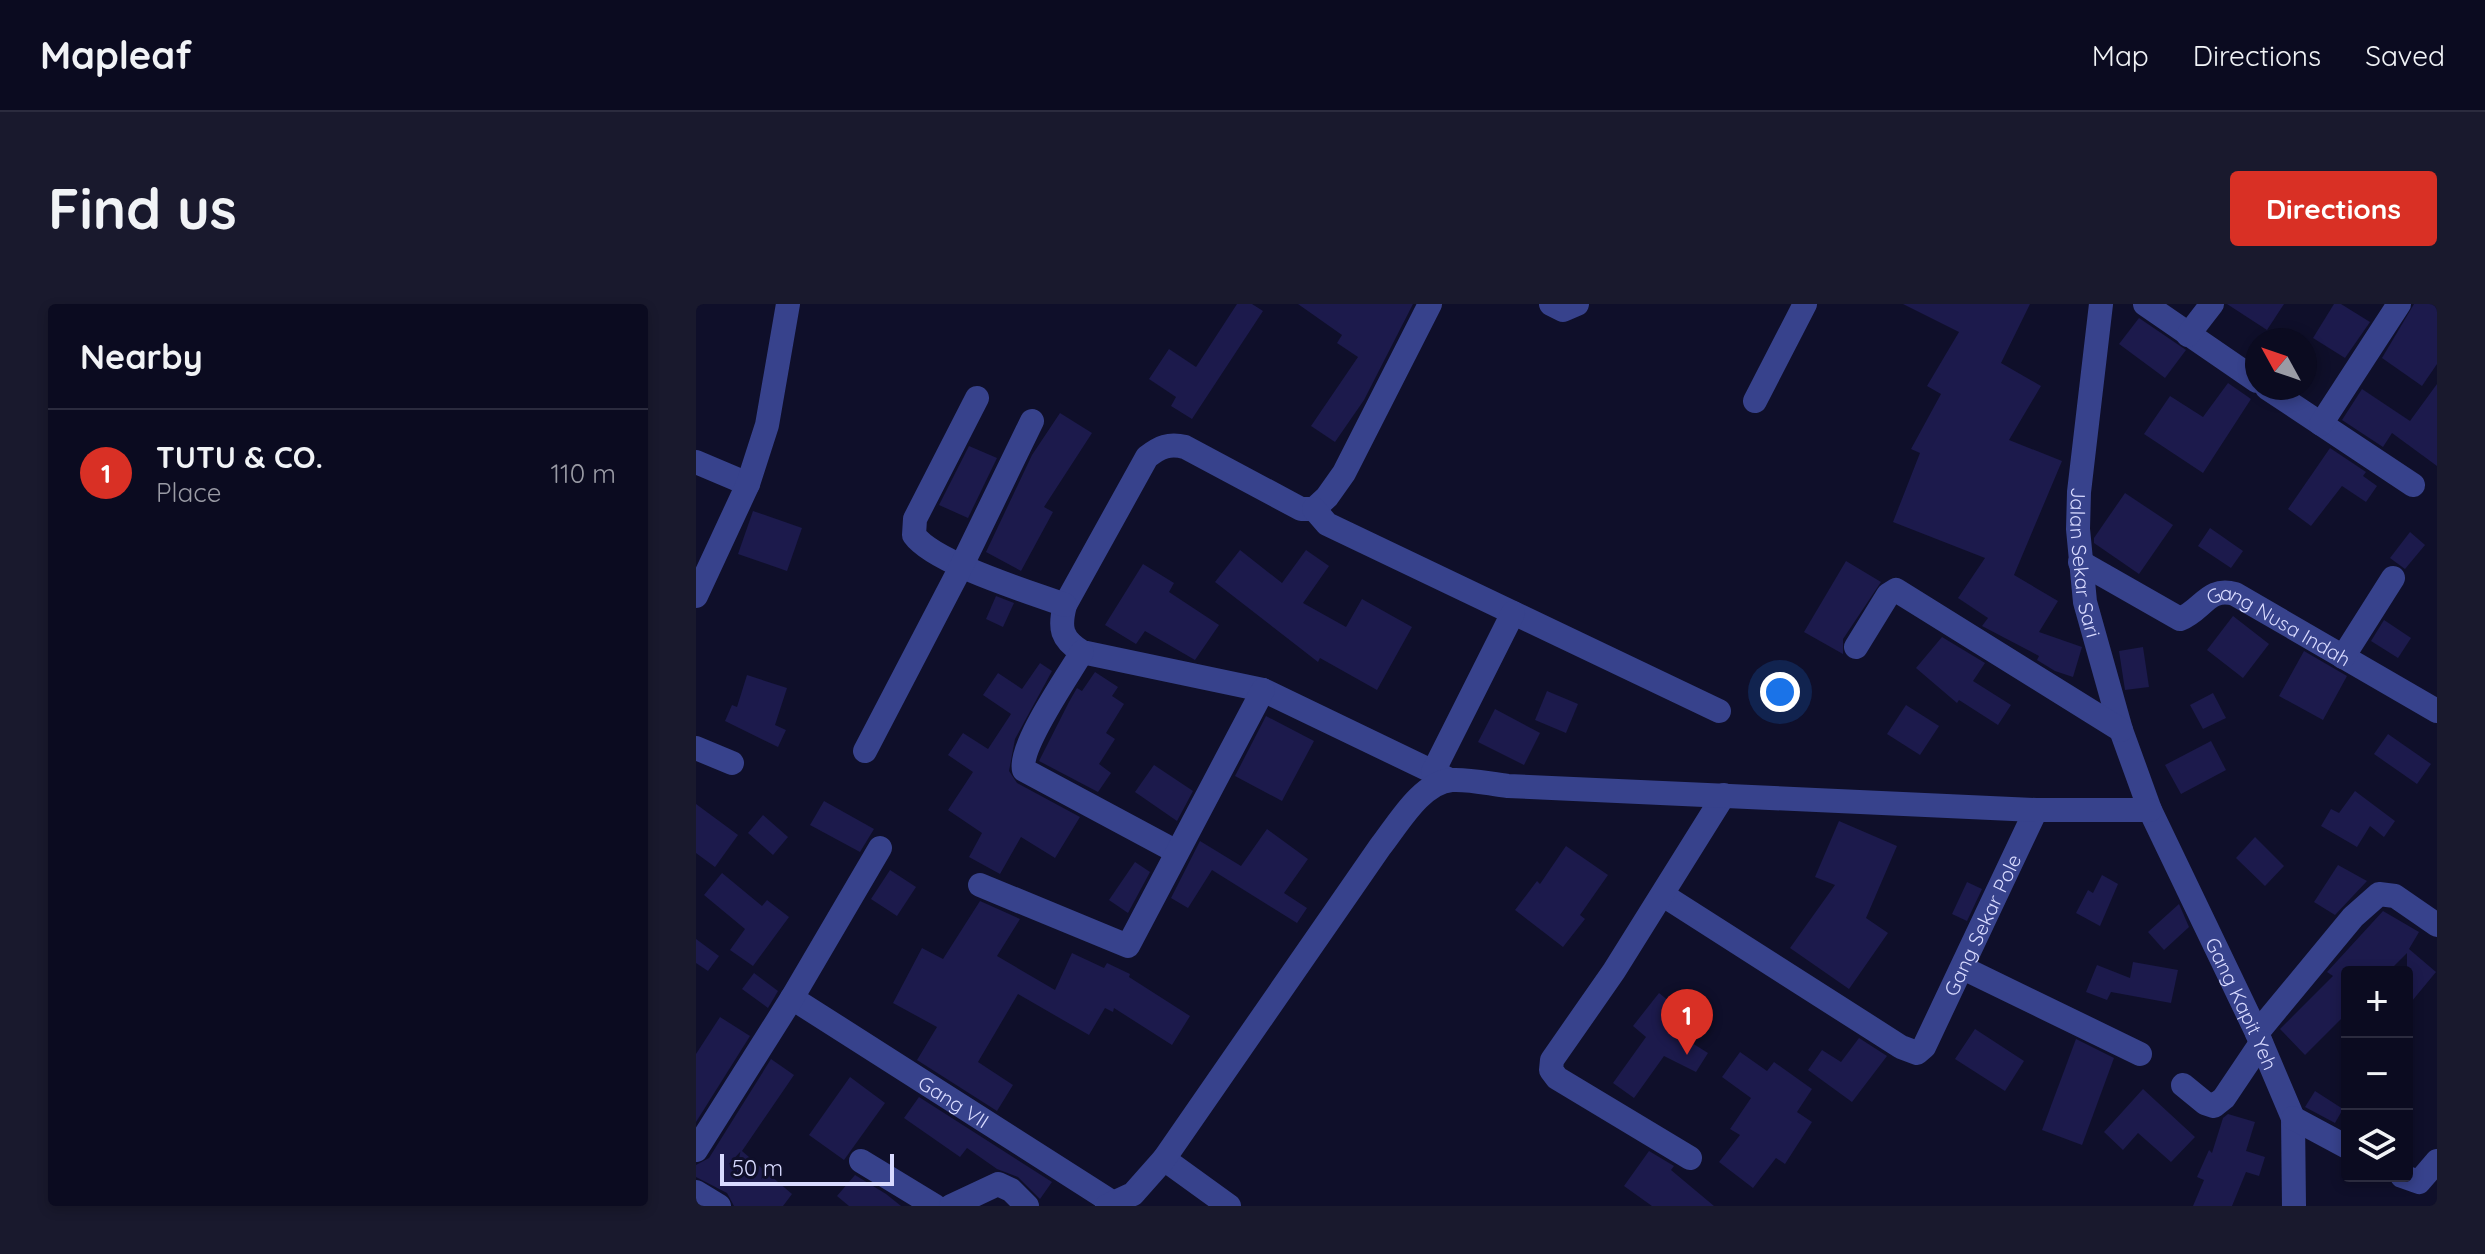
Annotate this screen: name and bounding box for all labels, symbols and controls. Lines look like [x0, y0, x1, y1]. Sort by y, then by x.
text: Mapleaf [40, 31, 192, 79]
text: Map [2092, 38, 2149, 73]
text: Directions [2193, 38, 2321, 73]
text: Saved [2365, 38, 2445, 73]
button: Directions [2230, 171, 2437, 246]
text: Find us [48, 173, 237, 243]
north arrow [2245, 328, 2317, 400]
text: Nearby [80, 335, 203, 378]
text: TUTU & CO. [156, 438, 323, 476]
text: 1 [101, 457, 111, 490]
text: 110 m [550, 457, 616, 490]
text: Place [156, 476, 221, 509]
street label: Jalan Sekar Sari [2065, 487, 2107, 640]
street label: Gang Nusa Indah [2202, 580, 2356, 671]
your location [1760, 672, 1800, 712]
street label: Gang Sekar Pole [1938, 850, 2026, 1000]
street label: Gang Kapit Yeh [2200, 933, 2284, 1073]
map controls [2341, 966, 2413, 1182]
button: + [2341, 966, 2413, 1038]
pin: 1 [1661, 989, 1713, 1055]
button: − [2341, 1038, 2413, 1110]
street label: Gang VII [914, 1069, 994, 1133]
button: layers [2341, 1110, 2413, 1182]
scale bar [720, 1150, 894, 1186]
text: 50 m [732, 1154, 783, 1182]

